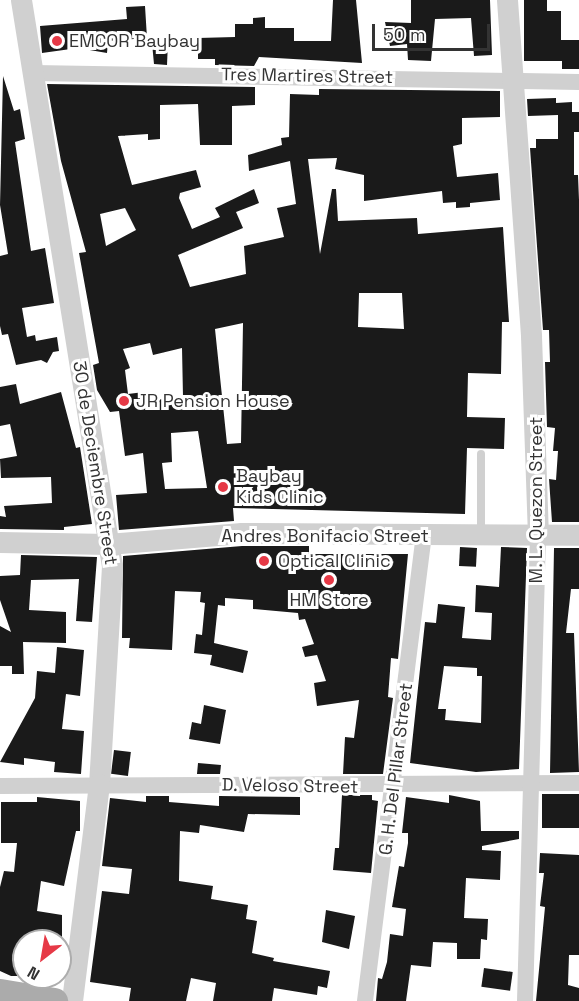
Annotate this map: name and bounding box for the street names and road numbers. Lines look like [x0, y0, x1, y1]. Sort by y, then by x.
street label: Tres Martires Street [221, 64, 393, 88]
street label: 30 de Deciembre Street [68, 359, 122, 567]
street label: M. L. Quezon Street [525, 416, 547, 584]
street label: Andres Bonifacio Street [221, 525, 429, 547]
street label: G. H. Del Pillar Street [375, 681, 417, 857]
street label: D. Veloso Street [221, 774, 359, 798]

